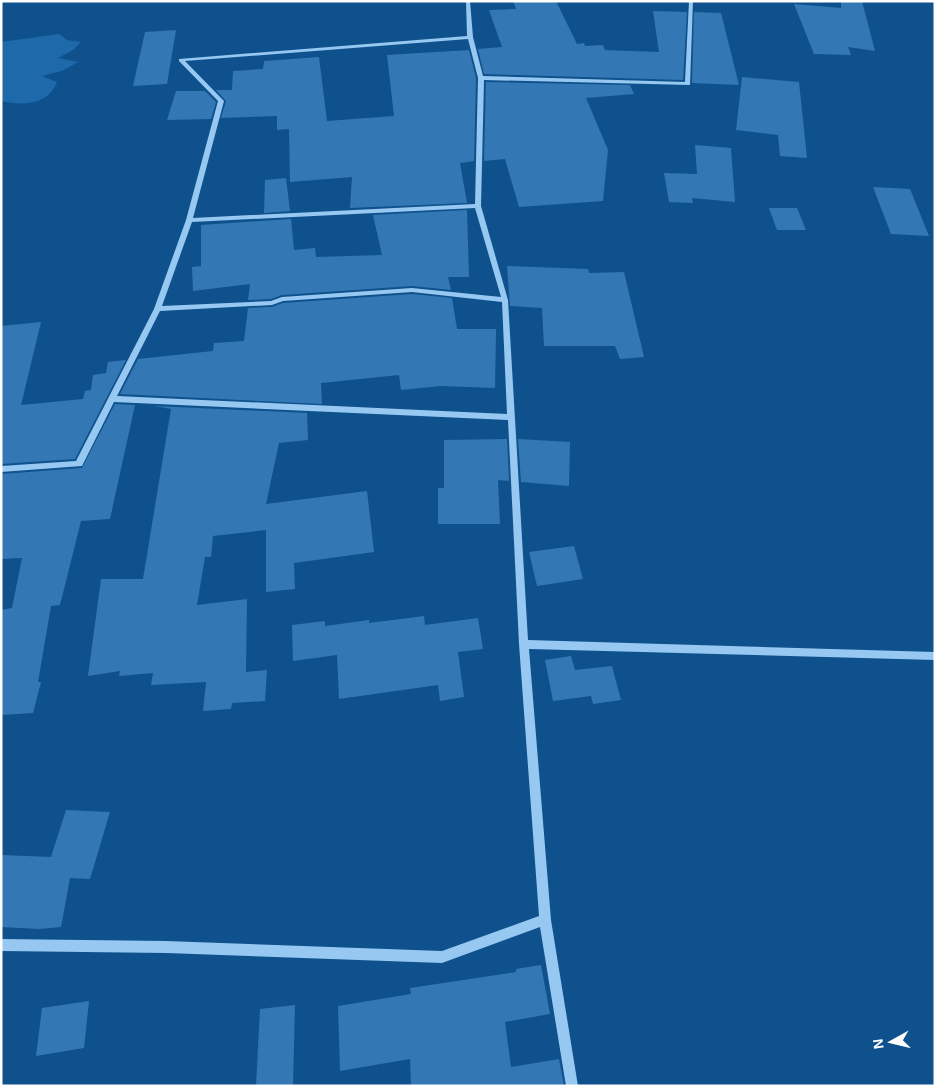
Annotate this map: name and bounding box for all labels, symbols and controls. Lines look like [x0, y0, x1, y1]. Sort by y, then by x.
north arrow [866, 1017, 916, 1067]
text: N [869, 1038, 887, 1050]

